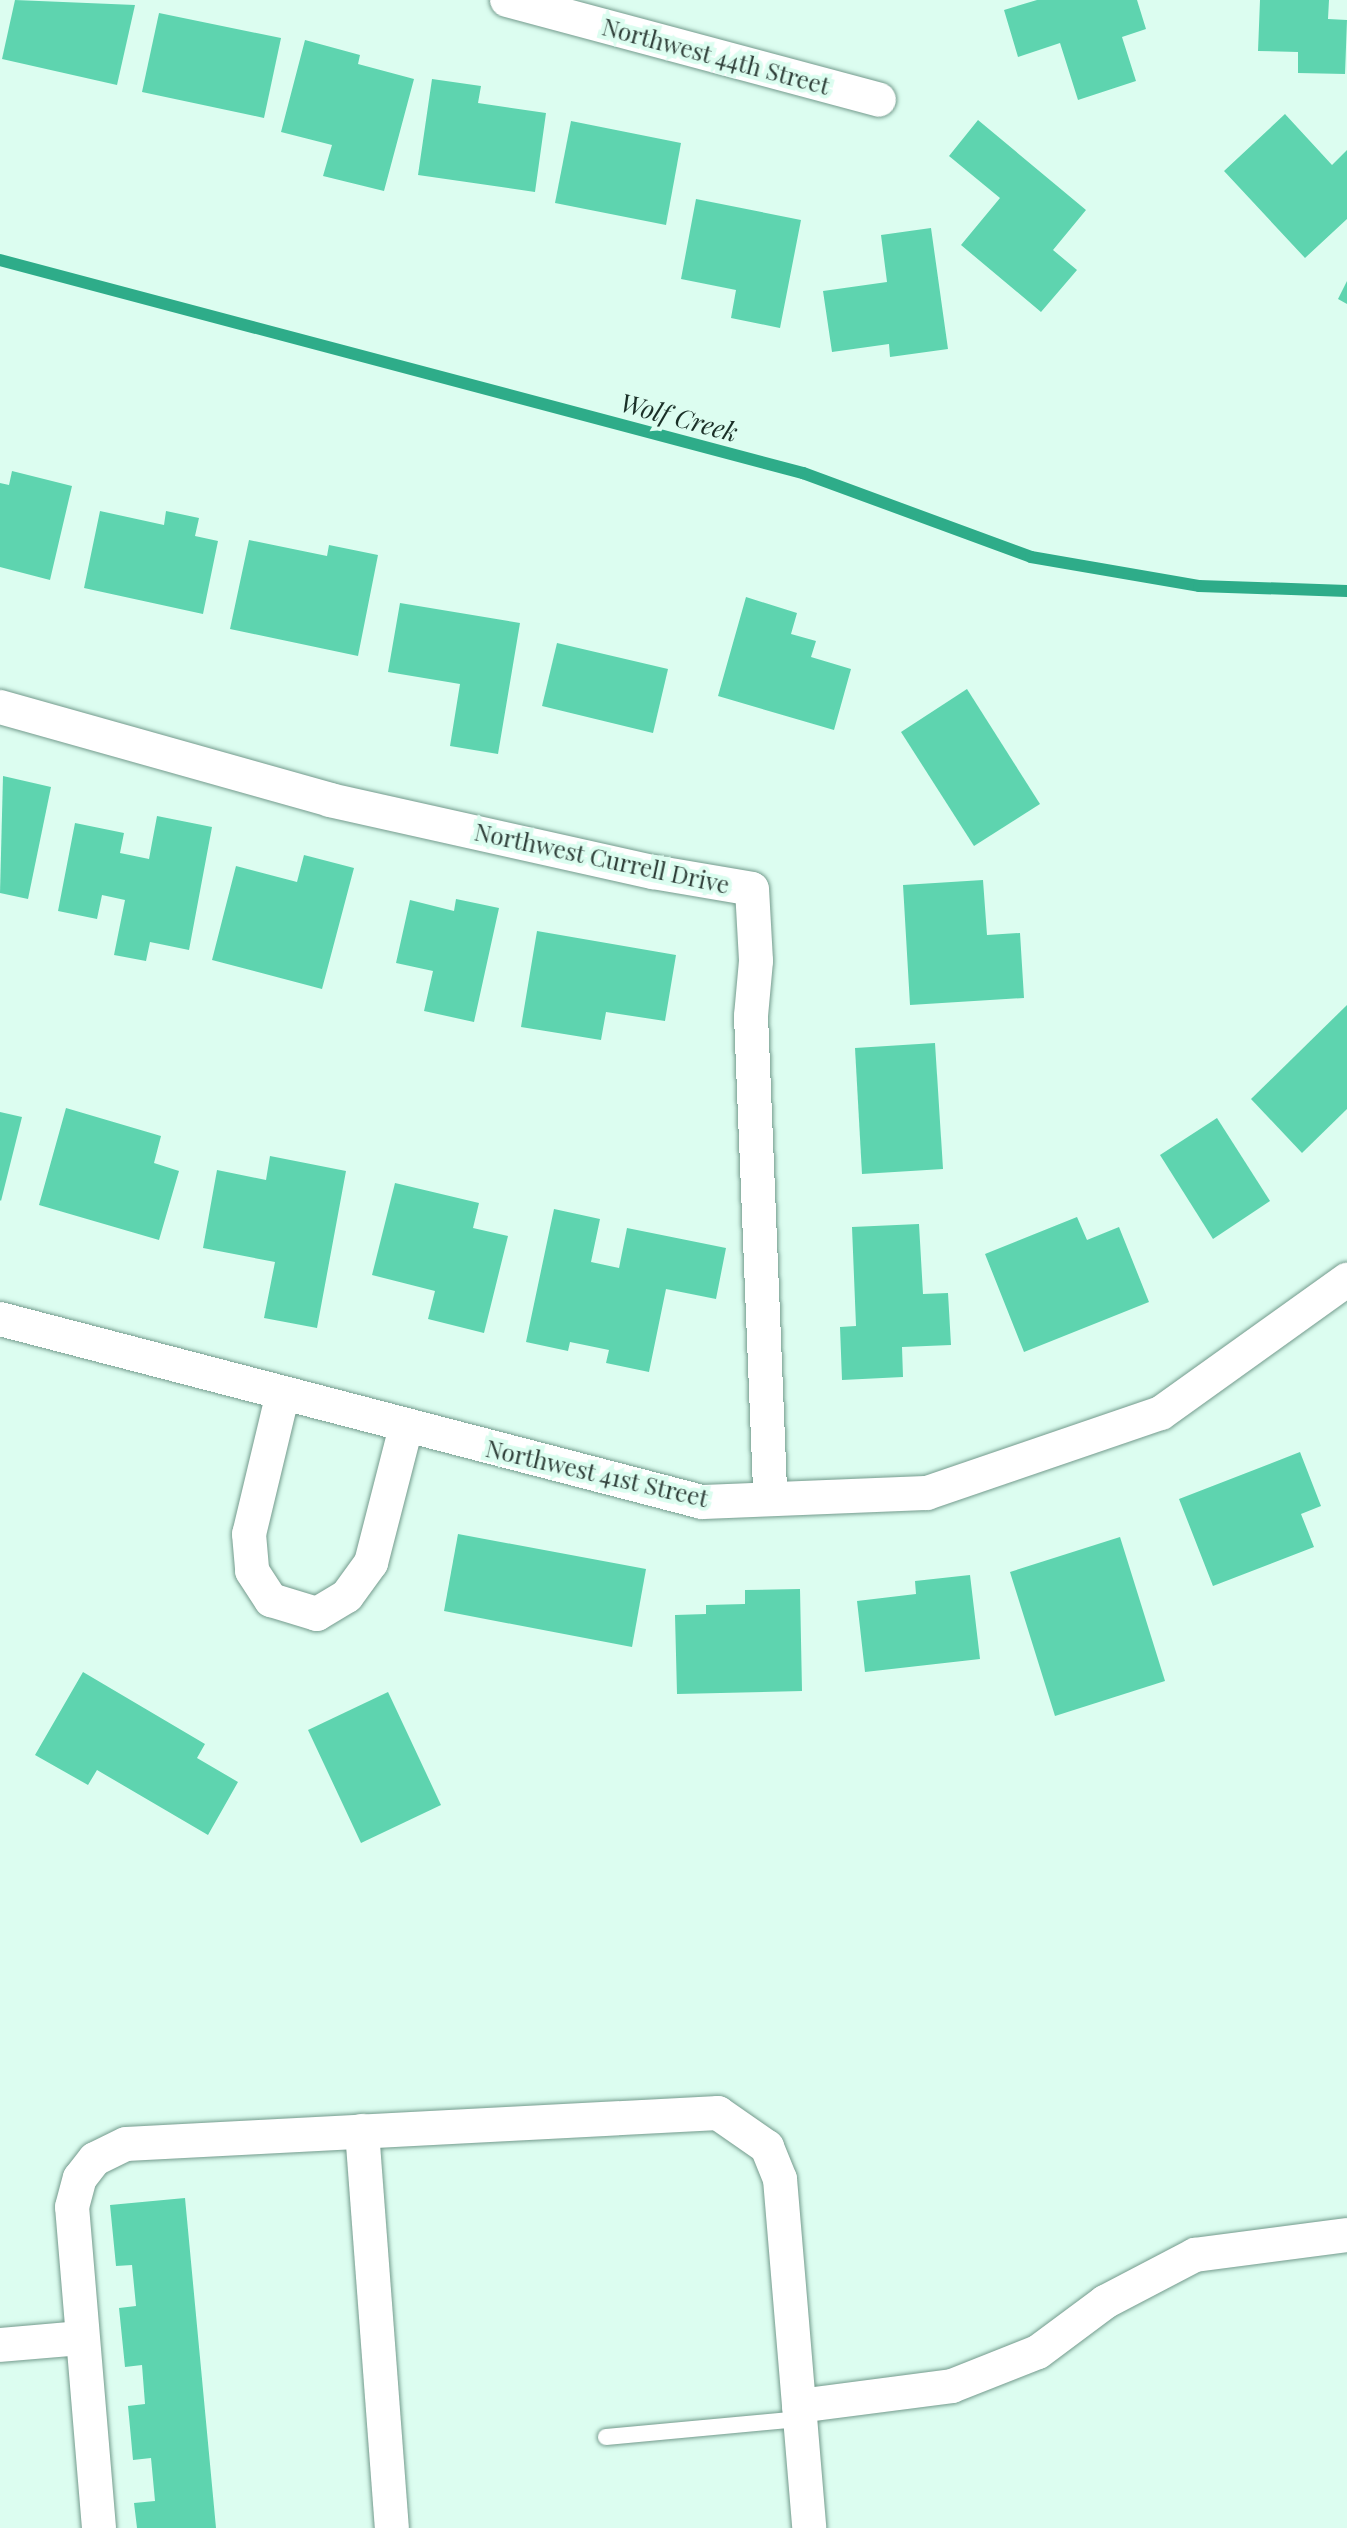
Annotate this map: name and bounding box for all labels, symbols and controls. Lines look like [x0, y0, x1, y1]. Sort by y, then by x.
street label: Northwest 44th Street [599, 12, 833, 100]
water label: Wolf Creek [617, 386, 741, 448]
street label: Northwest Currell Drive [472, 817, 732, 899]
street label: Northwest 41st Street [482, 1433, 712, 1513]

